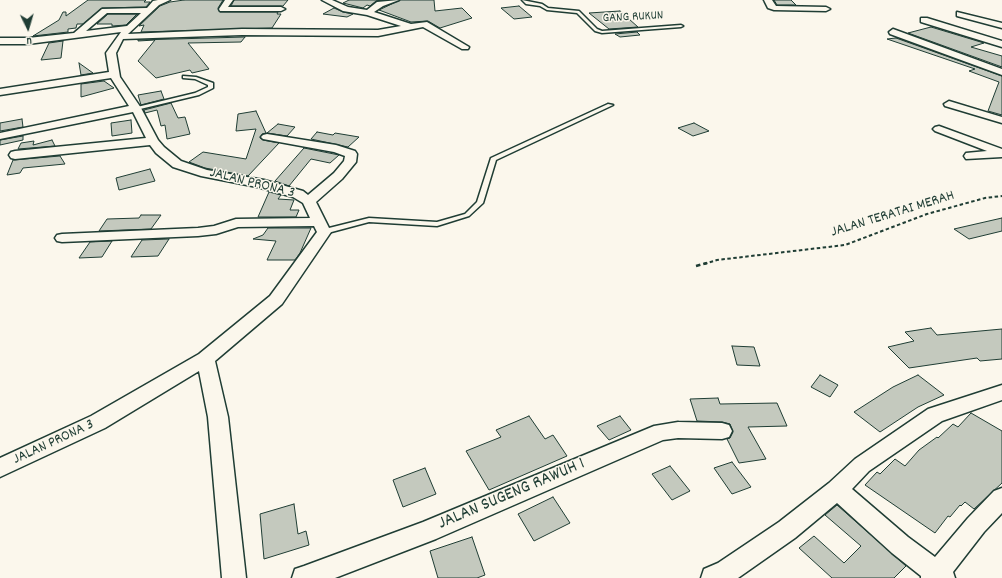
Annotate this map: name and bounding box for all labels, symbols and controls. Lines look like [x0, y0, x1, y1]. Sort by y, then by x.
north arrow [8, 8, 48, 48]
street label: GANG RUKUN [602, 9, 664, 27]
text: U [26, 32, 32, 48]
street label: JALAN PRONA 3 [207, 165, 297, 203]
street label: JALAN TERATAI MERAH [829, 188, 957, 242]
street label: JALAN PRONA 3 [11, 416, 97, 470]
street label: JALAN SUGENG RAWUH 1 [435, 454, 589, 536]

